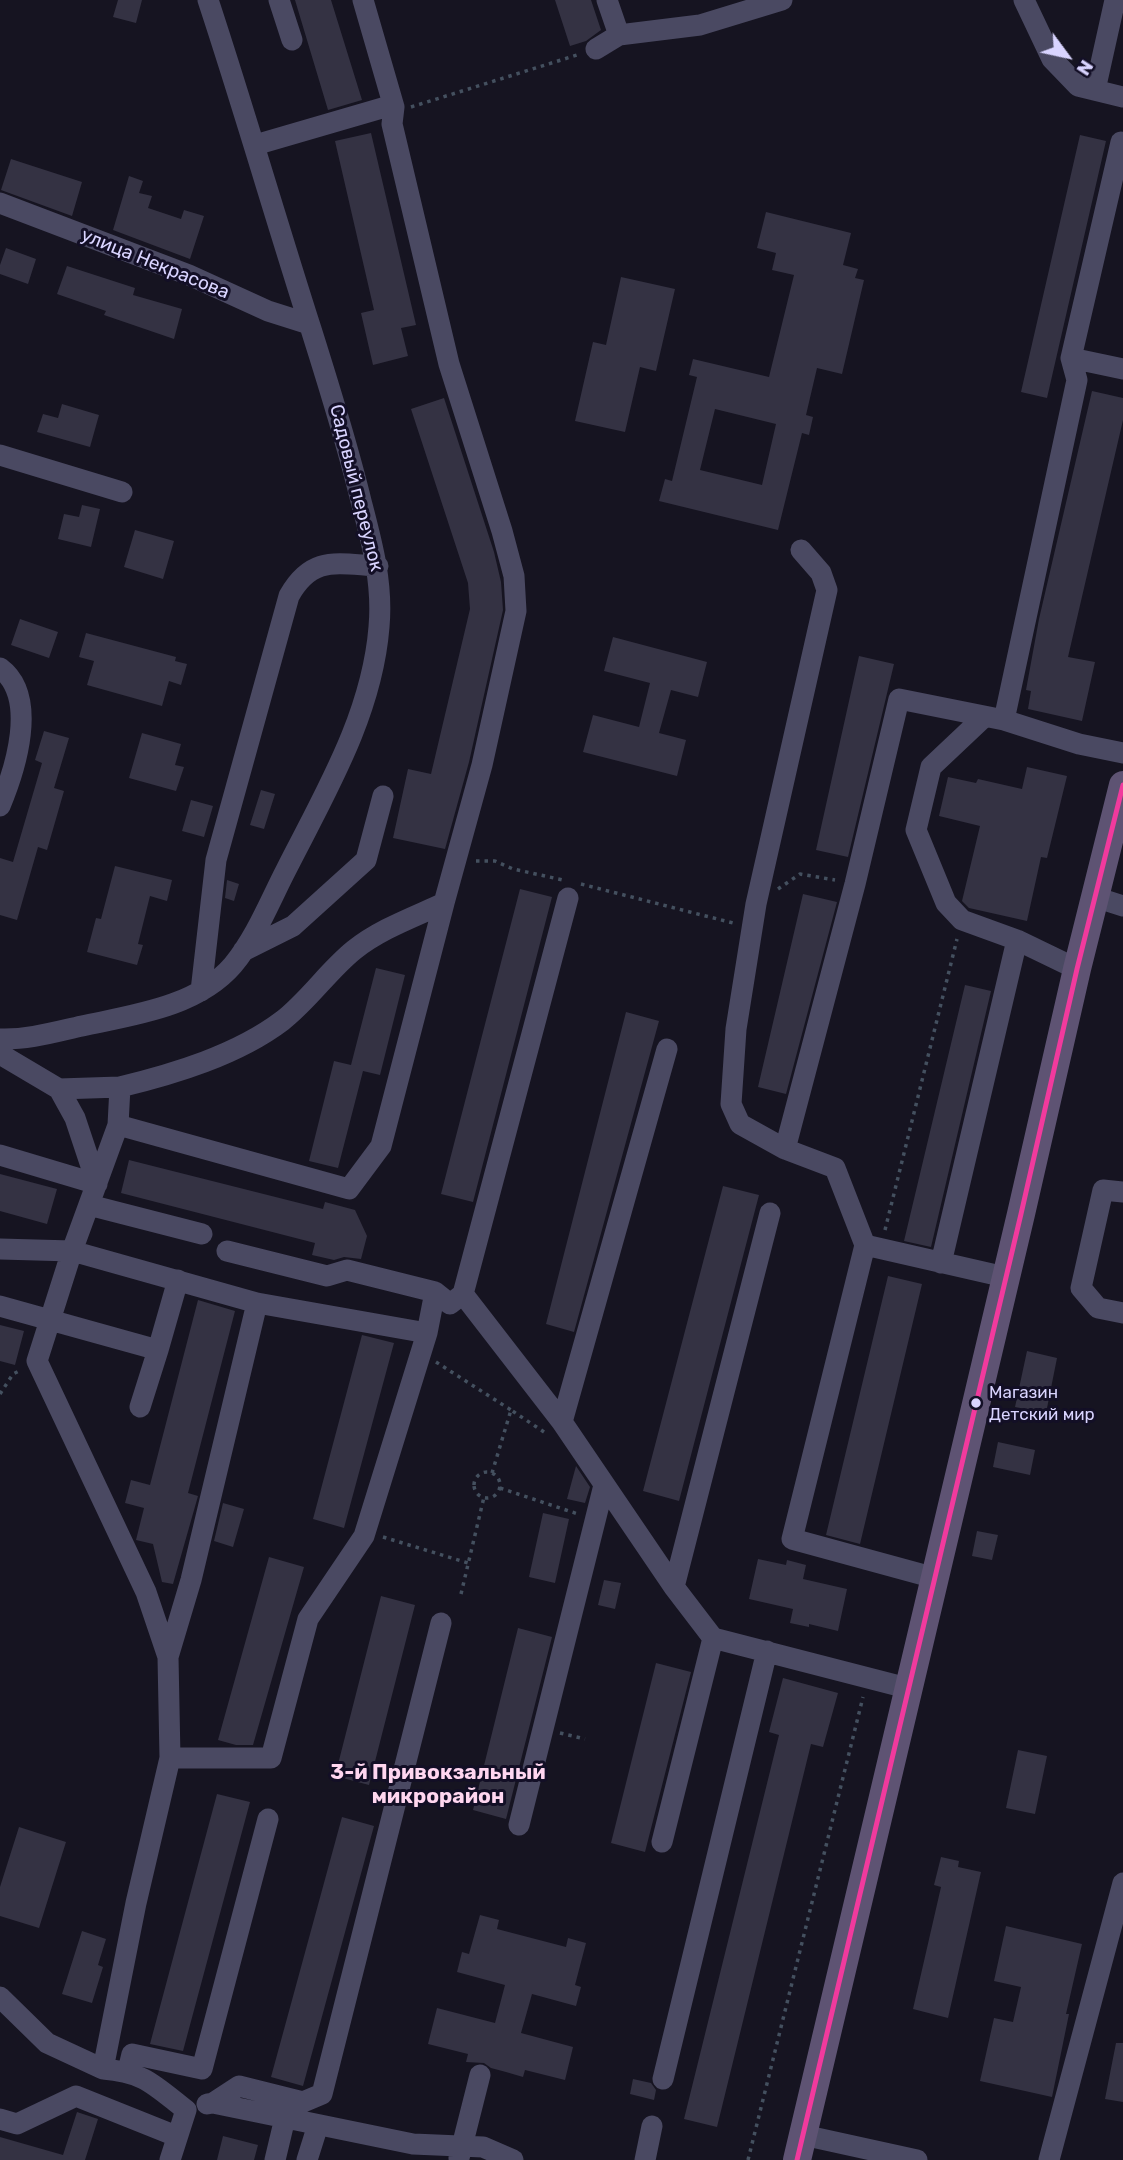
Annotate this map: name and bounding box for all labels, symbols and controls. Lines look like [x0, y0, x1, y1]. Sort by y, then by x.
north arrow [1032, 21, 1102, 91]
text: N [1072, 56, 1098, 80]
street label: улица Некрасова [77, 224, 233, 304]
street label: Садовый переулок [324, 402, 388, 574]
place label: Магазин Детский мир [989, 1383, 1095, 1423]
marker: Магазин Детский мир [969, 1396, 983, 1410]
district label: 3-й Привокзальный микрорайон [330, 1760, 546, 1810]

